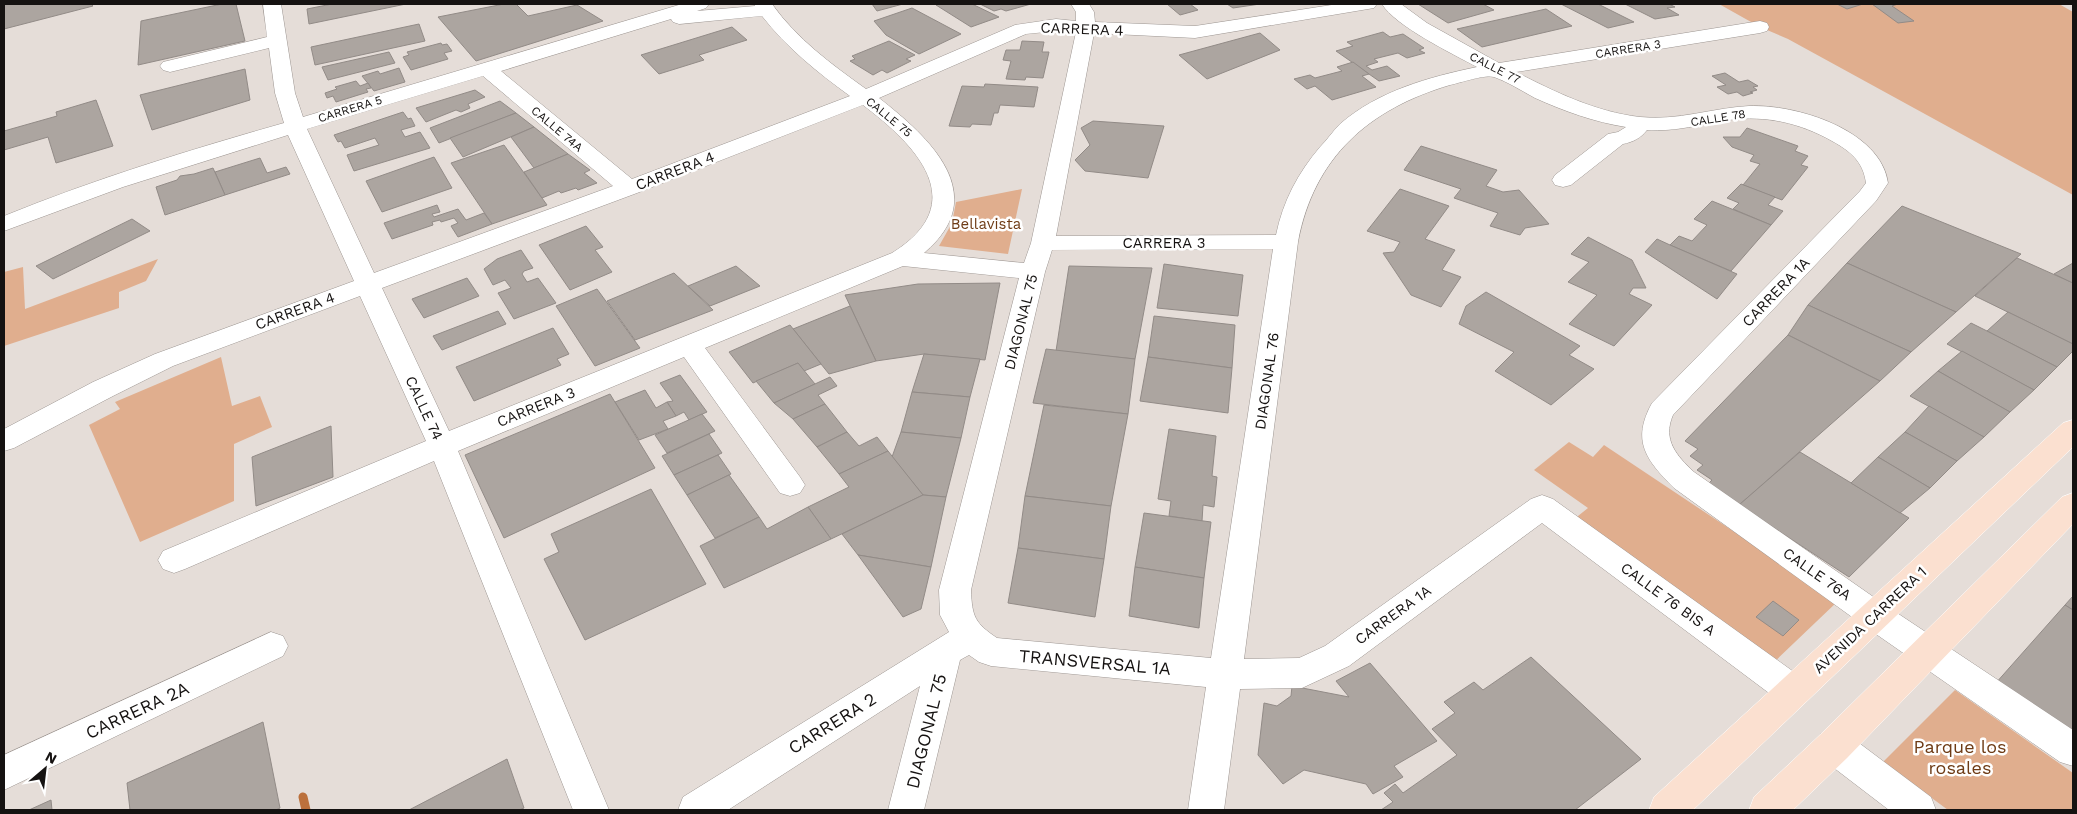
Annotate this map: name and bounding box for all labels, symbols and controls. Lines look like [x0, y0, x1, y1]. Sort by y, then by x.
street label: CARRERA 4 [1040, 19, 1124, 39]
street label: CARRERA 3 [1594, 37, 1662, 61]
street label: CALLE 77 [1467, 49, 1523, 87]
street label: CARRERA 5 [316, 93, 384, 125]
street label: CALLE 75 [863, 94, 915, 140]
street label: CALLE 74A [528, 103, 586, 155]
street label: CALLE 78 [1689, 107, 1747, 129]
street label: CARRERA 4 [633, 148, 717, 194]
park label: Bellavista [951, 215, 1022, 233]
street label: CARRERA 3 [1123, 234, 1205, 252]
street label: CARRERA 1A [1738, 253, 1814, 330]
street label: DIAGONAL 75 [1000, 272, 1042, 372]
street label: CARRERA 4 [253, 288, 337, 334]
street label: DIAGONAL 76 [1251, 331, 1283, 431]
street label: CALLE 74 [401, 373, 447, 443]
street label: CARRERA 3 [494, 383, 578, 431]
street label: CALLE 76A [1779, 544, 1855, 604]
street label: CALLE 76 BIS A [1617, 559, 1719, 639]
street label: AVENIDA CARRERA 1 [1810, 563, 1930, 677]
street label: CARRERA 1A [1351, 581, 1435, 649]
street label: TRANSVERSAL 1A [1018, 645, 1172, 679]
street label: DIAGONAL 75 [902, 671, 950, 791]
street label: CARRERA 2A [82, 677, 192, 743]
street label: CARRERA 2 [784, 688, 880, 758]
park label: Parque los rosales [1914, 736, 2006, 778]
north arrow [20, 744, 70, 794]
text: N [43, 748, 59, 767]

